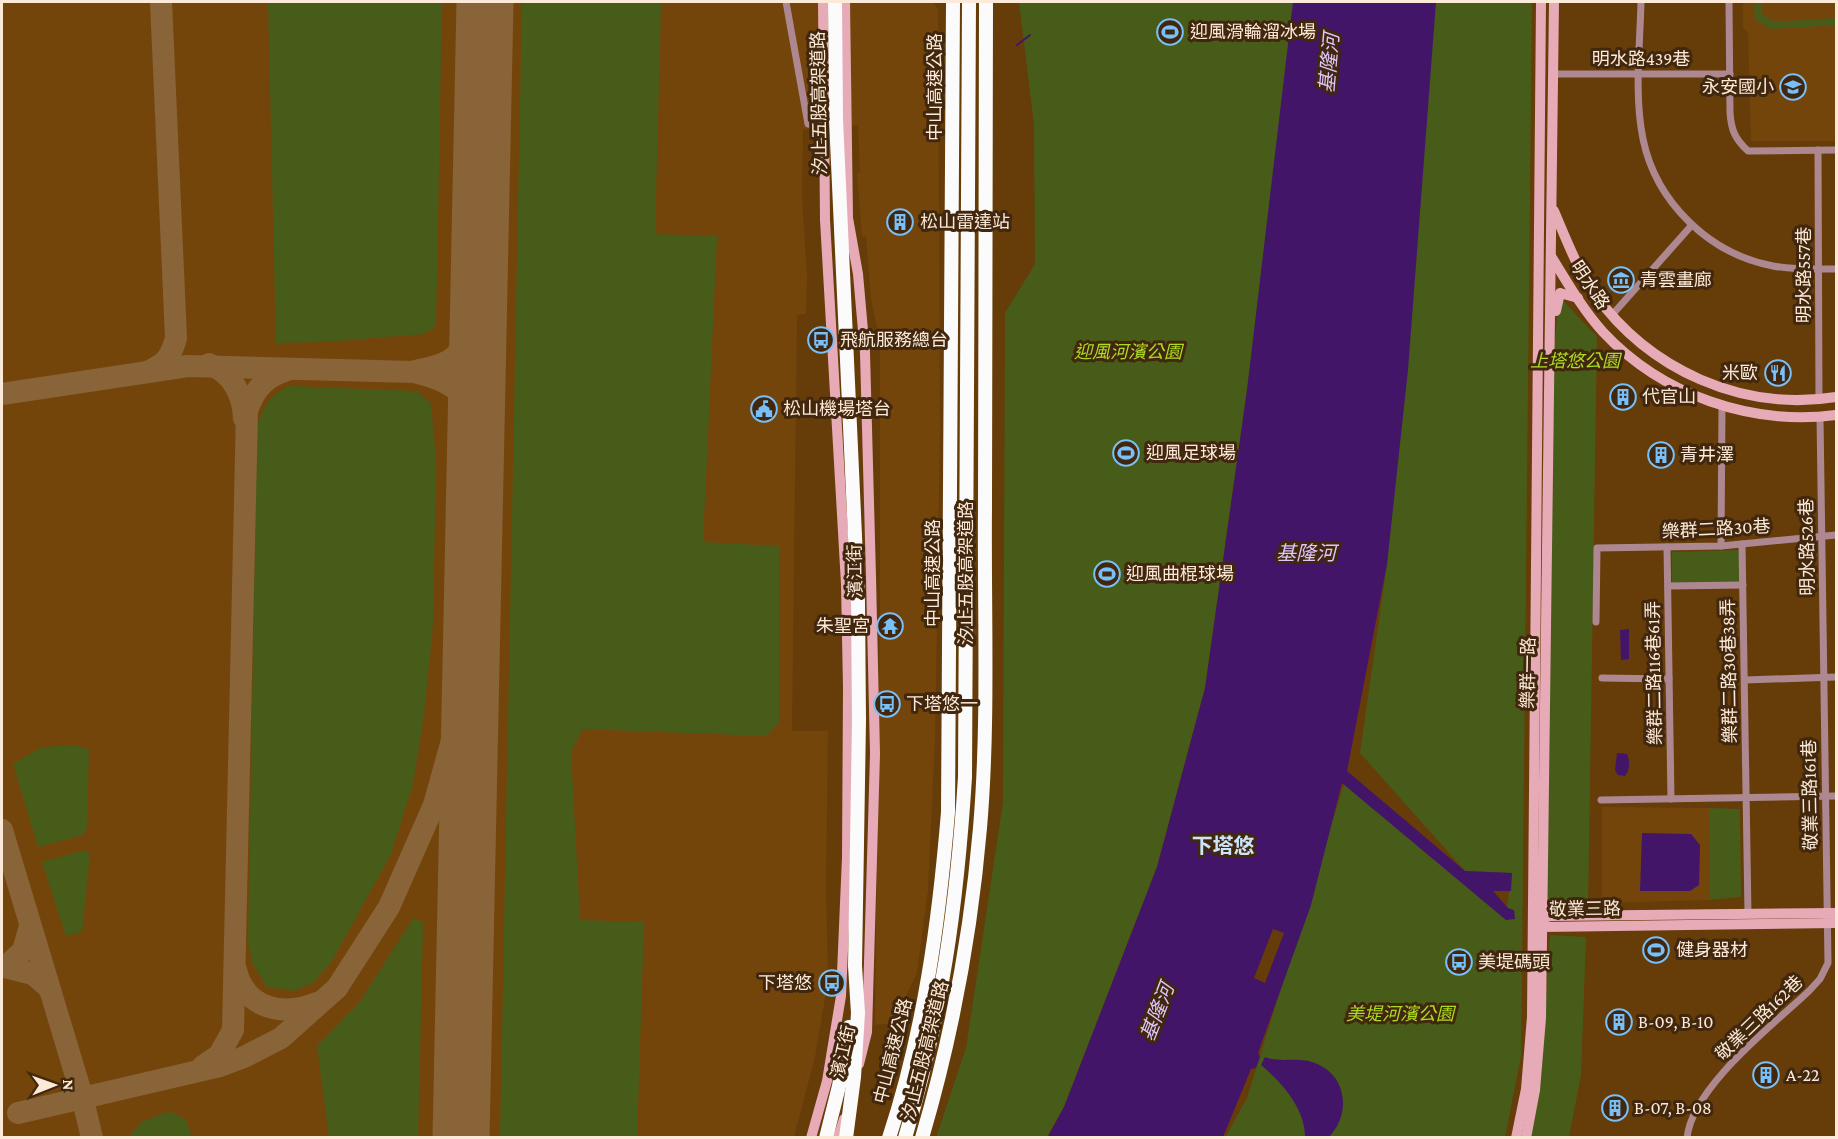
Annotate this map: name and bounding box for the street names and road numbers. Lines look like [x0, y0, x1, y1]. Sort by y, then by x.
street label: 汐止五股高架道路 [808, 31, 830, 175]
street label: 中山高速公路 [925, 33, 945, 141]
street label: 明水路439巷 [1592, 49, 1690, 69]
street label: 明水路557巷 [1794, 227, 1814, 323]
street label: 明水路 [1567, 257, 1613, 313]
street label: 明水路526巷 [1796, 498, 1818, 596]
street label: 汐止五股高架道路 [956, 501, 976, 645]
street label: 樂群二路30巷 [1661, 516, 1771, 542]
street label: 中山高速公路 [923, 519, 943, 627]
street label: 濱江街 [845, 544, 865, 598]
street label: 樂群二路30巷38弄 [1718, 598, 1740, 744]
street label: 樂群二路116巷61弄 [1643, 601, 1665, 745]
street label: 樂群一路 [1517, 637, 1539, 709]
street label: 敬業三路161巷 [1799, 739, 1821, 851]
street label: 敬業三路 [1549, 898, 1621, 920]
street label: 敬業三路162巷 [1711, 971, 1807, 1065]
street label: 汐止五股高架道路 [898, 979, 952, 1123]
street label: 中山高速公路 [870, 996, 916, 1106]
street label: 濱江街 [827, 1023, 859, 1081]

